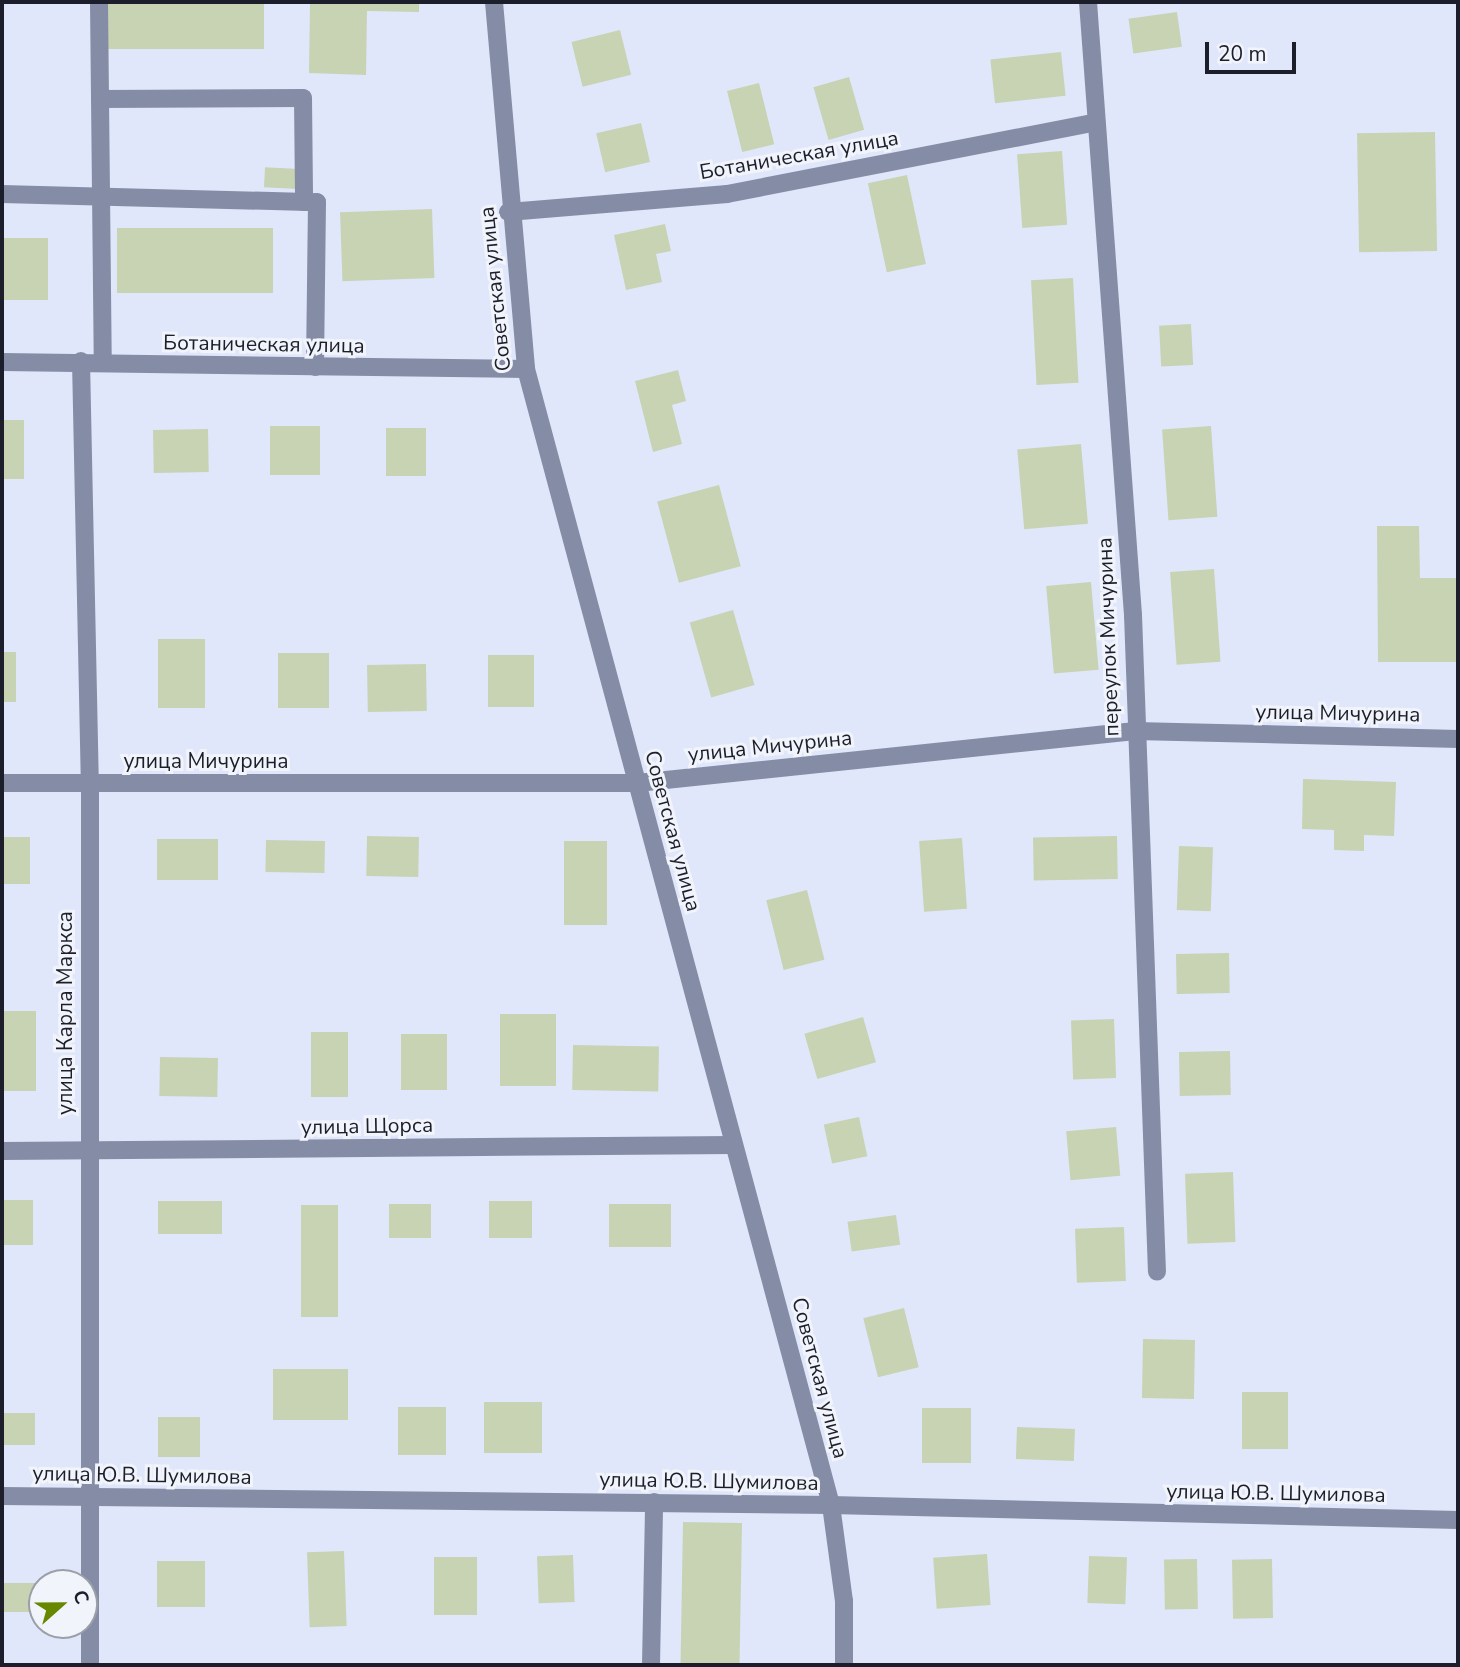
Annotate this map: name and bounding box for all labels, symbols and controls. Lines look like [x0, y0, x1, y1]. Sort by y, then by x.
scale bar [1208, 28, 1299, 72]
text: 20 m [1218, 40, 1267, 68]
street label: Ботаническая улица [698, 125, 900, 185]
street label: Советская улица [474, 205, 516, 373]
street label: Ботаническая улица [163, 330, 365, 358]
street label: переулок Мичурина [1092, 537, 1124, 737]
street label: улица Мичурина [1255, 699, 1421, 727]
street label: улица Мичурина [687, 725, 853, 767]
street label: улица Мичурина [123, 748, 289, 774]
street label: Советская улица [639, 748, 707, 914]
street label: улица Карла Маркса [52, 911, 78, 1115]
street label: улица Щорса [301, 1112, 433, 1140]
street label: Советская улица [786, 1295, 854, 1461]
street label: улица Ю.В. Шумилова [32, 1460, 252, 1490]
street label: улица Ю.В. Шумилова [599, 1466, 819, 1496]
street label: улица Ю.В. Шумилова [1166, 1478, 1386, 1508]
north arrow [28, 1569, 98, 1639]
text: С [66, 1587, 95, 1608]

